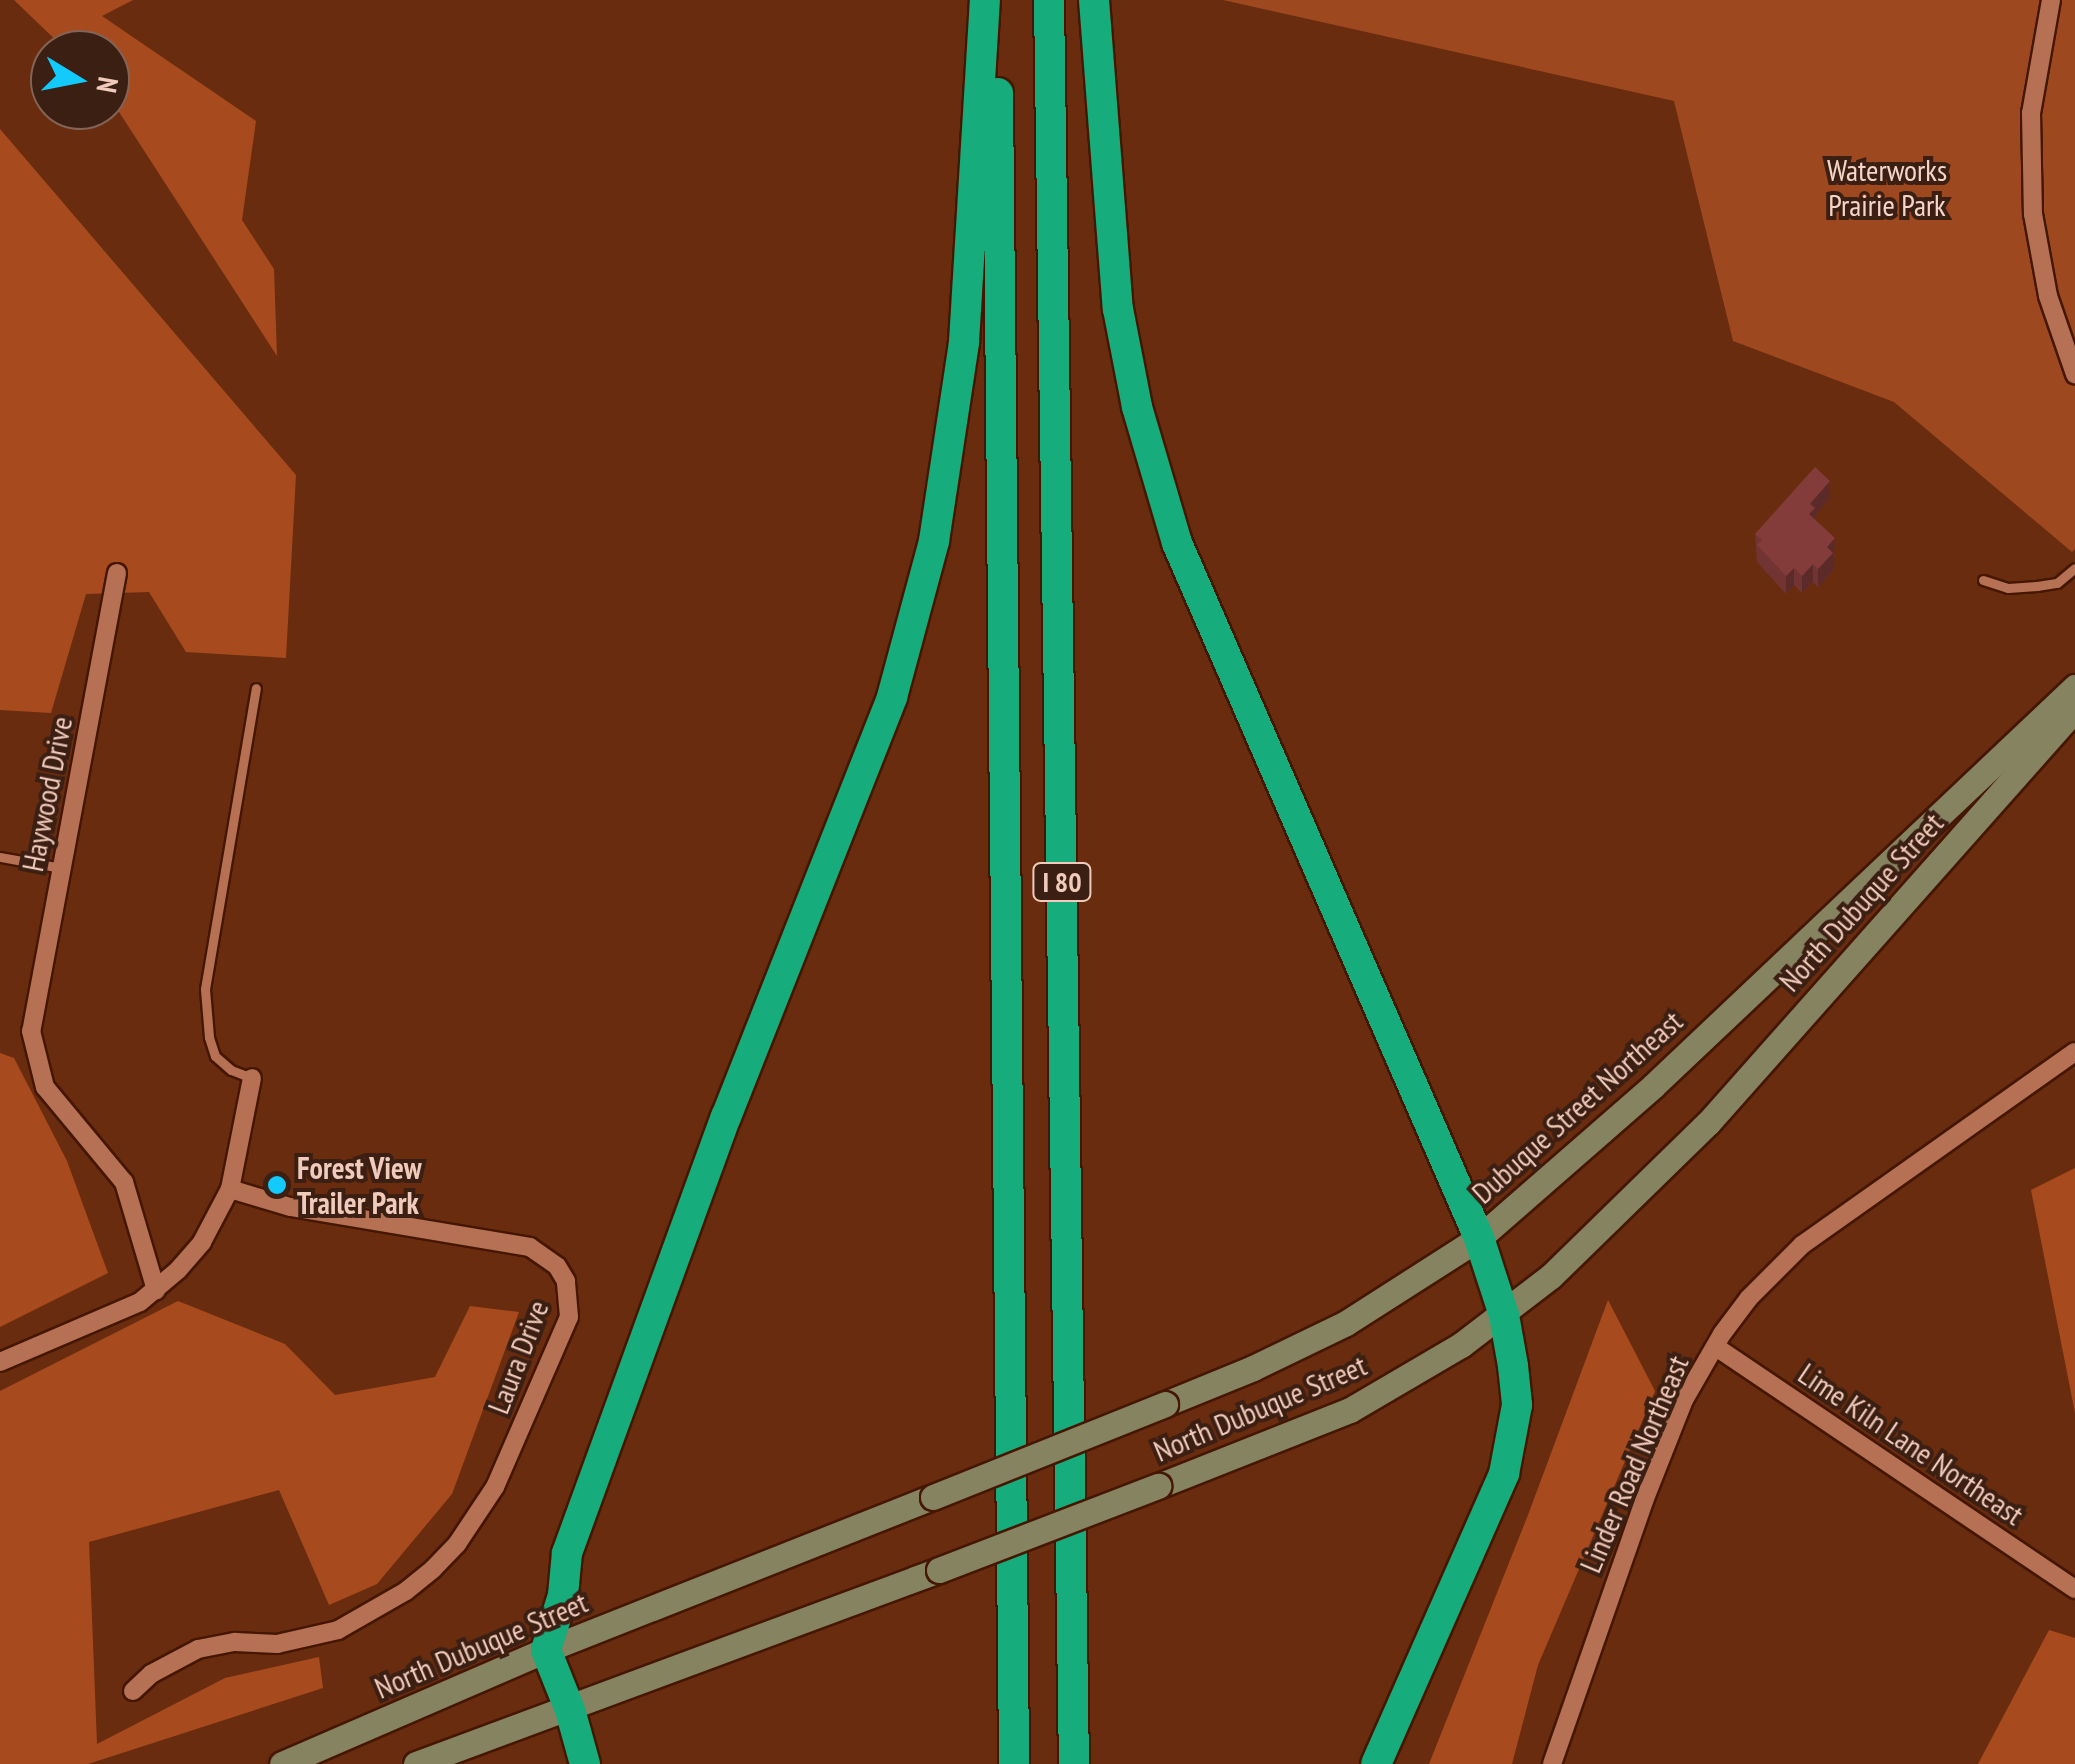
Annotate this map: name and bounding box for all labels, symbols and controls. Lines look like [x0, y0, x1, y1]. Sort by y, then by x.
north arrow [30, 30, 130, 130]
text: N [89, 74, 128, 96]
park label: Waterworks Prairie Park [1827, 152, 1947, 222]
street label: Haywood Drive [14, 714, 80, 874]
street label: North Dubuque Street [1772, 805, 1950, 999]
road number: I 80 [1032, 859, 1092, 905]
street label: Dubuque Street Northeast [1465, 1003, 1689, 1211]
place label: Forest View Trailer Park [297, 1150, 422, 1220]
marker: Forest View Trailer Park [266, 1174, 288, 1196]
street label: Laura Drive [480, 1295, 556, 1419]
street label: North Dubuque Street [1148, 1347, 1372, 1469]
street label: Linder Road Northeast [1572, 1350, 1696, 1578]
street label: Lime Kiln Lane Northeast [1792, 1355, 2030, 1533]
street label: North Dubuque Street [369, 1584, 593, 1706]

